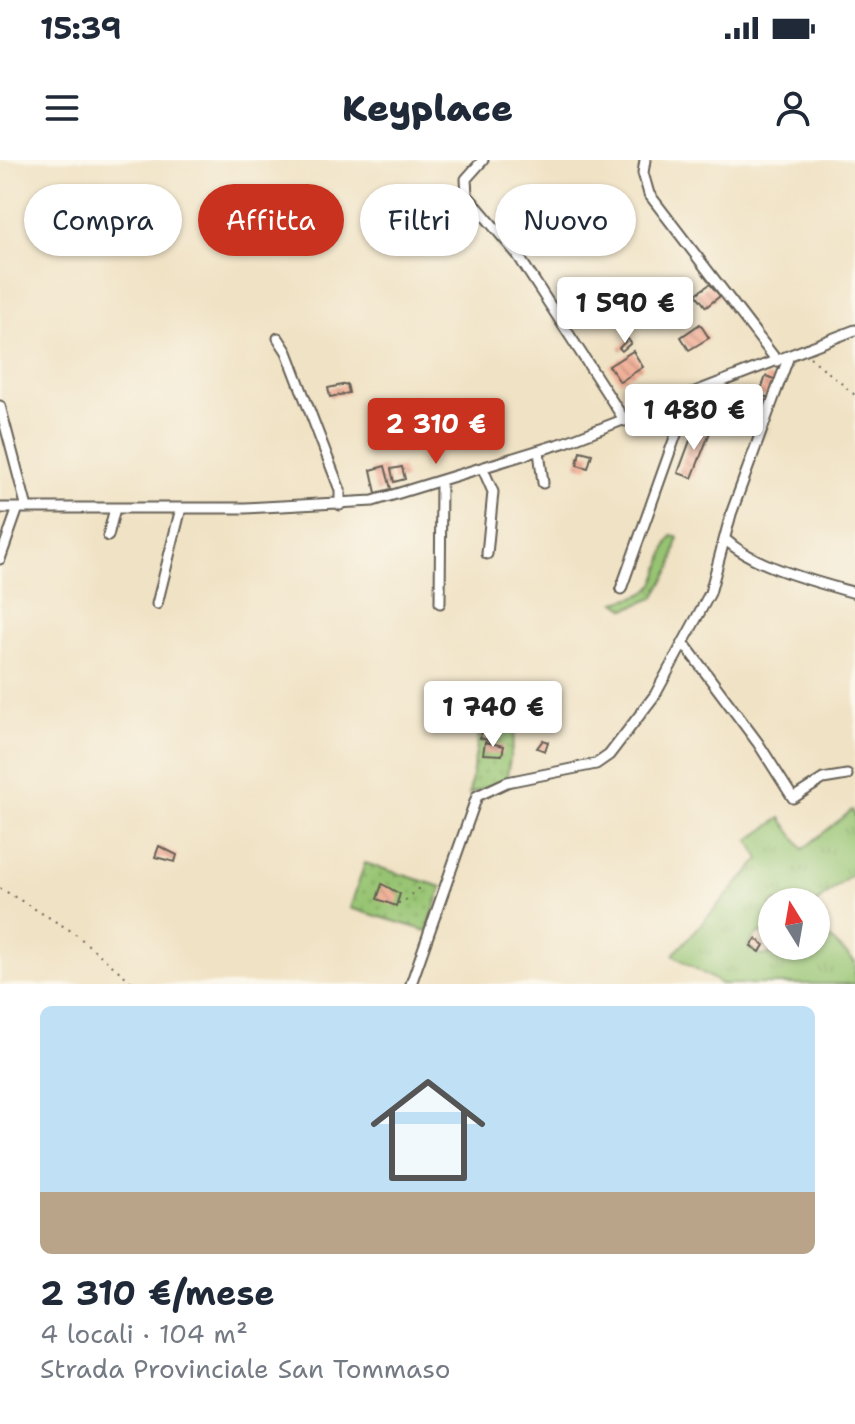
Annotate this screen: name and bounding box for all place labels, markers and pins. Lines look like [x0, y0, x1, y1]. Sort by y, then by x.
pin: 1 590 € [551, 277, 699, 345]
pin: 1 480 € [620, 384, 768, 452]
pin: 2 310 € [362, 398, 510, 466]
pin: 1 740 € [419, 681, 567, 749]

